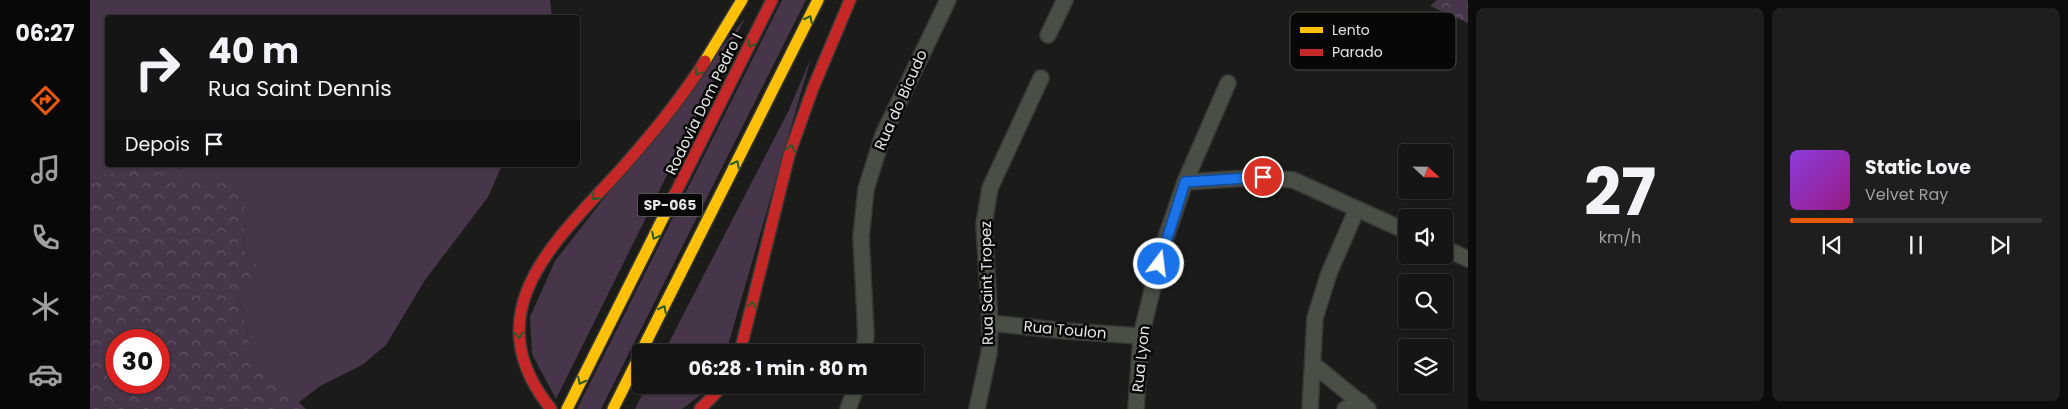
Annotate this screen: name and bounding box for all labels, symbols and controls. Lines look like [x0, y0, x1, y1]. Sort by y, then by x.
legend [1290, 12, 1456, 70]
one-way arrow [803, 15, 813, 24]
text: 06:27 [16, 18, 74, 49]
text: Lento [1332, 20, 1370, 40]
text: 40 m [208, 26, 299, 75]
street label: Rodovia Dom Pedro I [660, 29, 747, 178]
icon: right [125, 35, 190, 100]
one-way arrow [746, 39, 757, 48]
text: Parado [1332, 42, 1383, 62]
street label: Rua do Bicudo [869, 46, 932, 153]
one-way arrow [695, 66, 705, 75]
text: Rua Saint Dennis [208, 73, 392, 104]
icon: directions [28, 83, 63, 118]
icon: arrive [200, 130, 228, 158]
text: Depois [125, 131, 190, 158]
one-way arrow [786, 144, 796, 152]
north arrow [1398, 144, 1452, 199]
map controls [1398, 144, 1453, 394]
text: 27 [1584, 147, 1656, 238]
icon: music [28, 152, 63, 187]
text: Static Love [1865, 154, 1971, 181]
pin [1242, 156, 1284, 198]
one-way arrow [730, 160, 740, 169]
icon: arrive [1249, 163, 1277, 191]
text: Velvet Ray [1865, 183, 1948, 206]
one-way arrow [592, 191, 601, 200]
road number: SP-065 [638, 194, 702, 216]
button: sound [1398, 209, 1453, 264]
icon: phone [28, 220, 63, 255]
street label: Rua Saint Tropez [975, 221, 998, 345]
text: km/h [1599, 226, 1641, 249]
one-way arrow [650, 231, 661, 240]
icon: previous [1818, 231, 1846, 259]
icon: pause [1902, 231, 1930, 259]
icon: next [1986, 231, 2014, 259]
position arrow [1132, 237, 1184, 289]
button: search [1398, 274, 1453, 329]
icon: climate [28, 289, 63, 324]
one-way arrow [746, 301, 757, 310]
one-way arrow [657, 305, 667, 314]
street label: Rua Toulon [1023, 315, 1107, 344]
street label: Rua Lyon [1127, 325, 1154, 393]
speed limit sign: 30 [105, 329, 170, 394]
one-way arrow [514, 332, 524, 339]
button: layers [1398, 339, 1453, 394]
text: 06:28 · 1 min · 80 m [688, 355, 868, 382]
icon: car [28, 357, 63, 392]
one-way arrow [577, 376, 587, 385]

